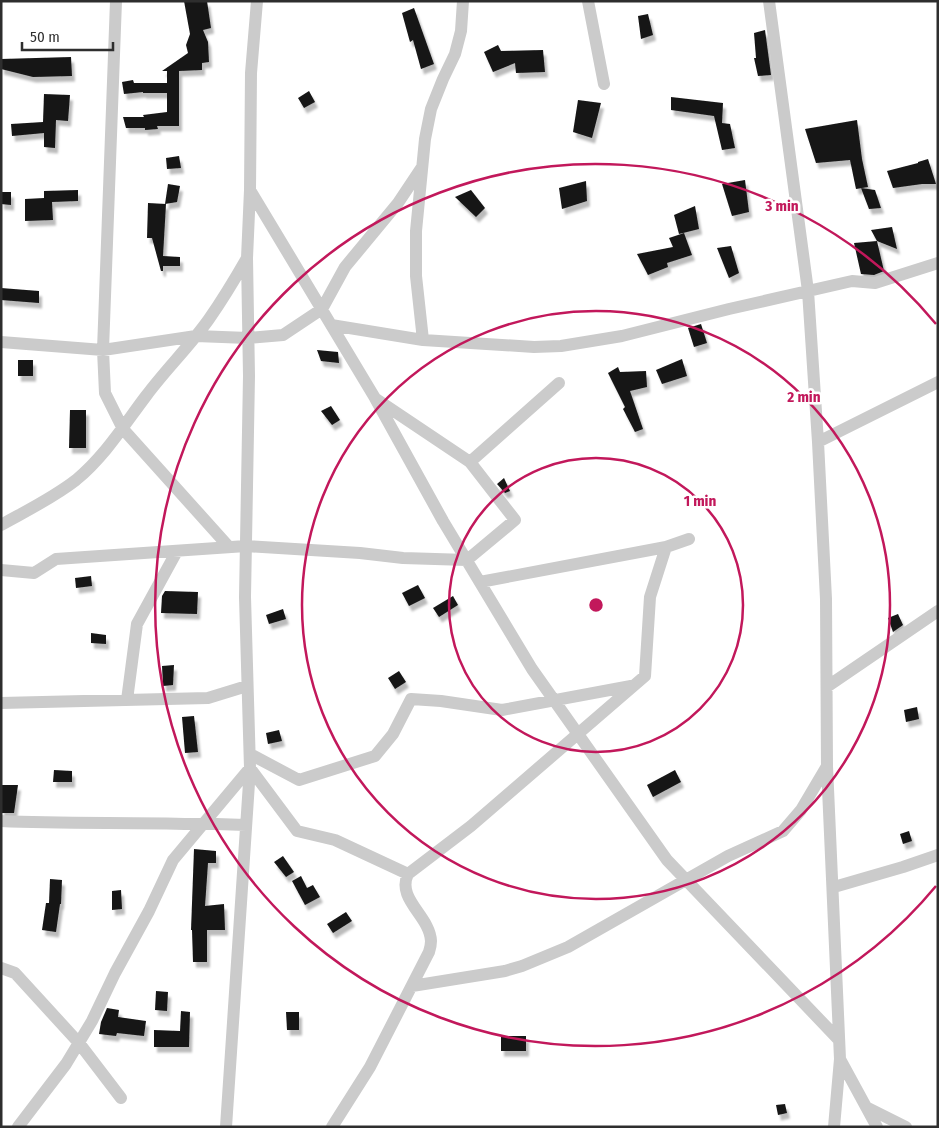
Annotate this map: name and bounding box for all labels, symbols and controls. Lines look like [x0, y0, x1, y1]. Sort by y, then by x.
scale bar [22, 20, 114, 52]
text: 50 m [30, 28, 60, 46]
text: 3 min [764, 197, 799, 215]
text: 2 min [786, 388, 821, 406]
text: 1 min [684, 492, 716, 510]
centre of rings [587, 596, 605, 614]

